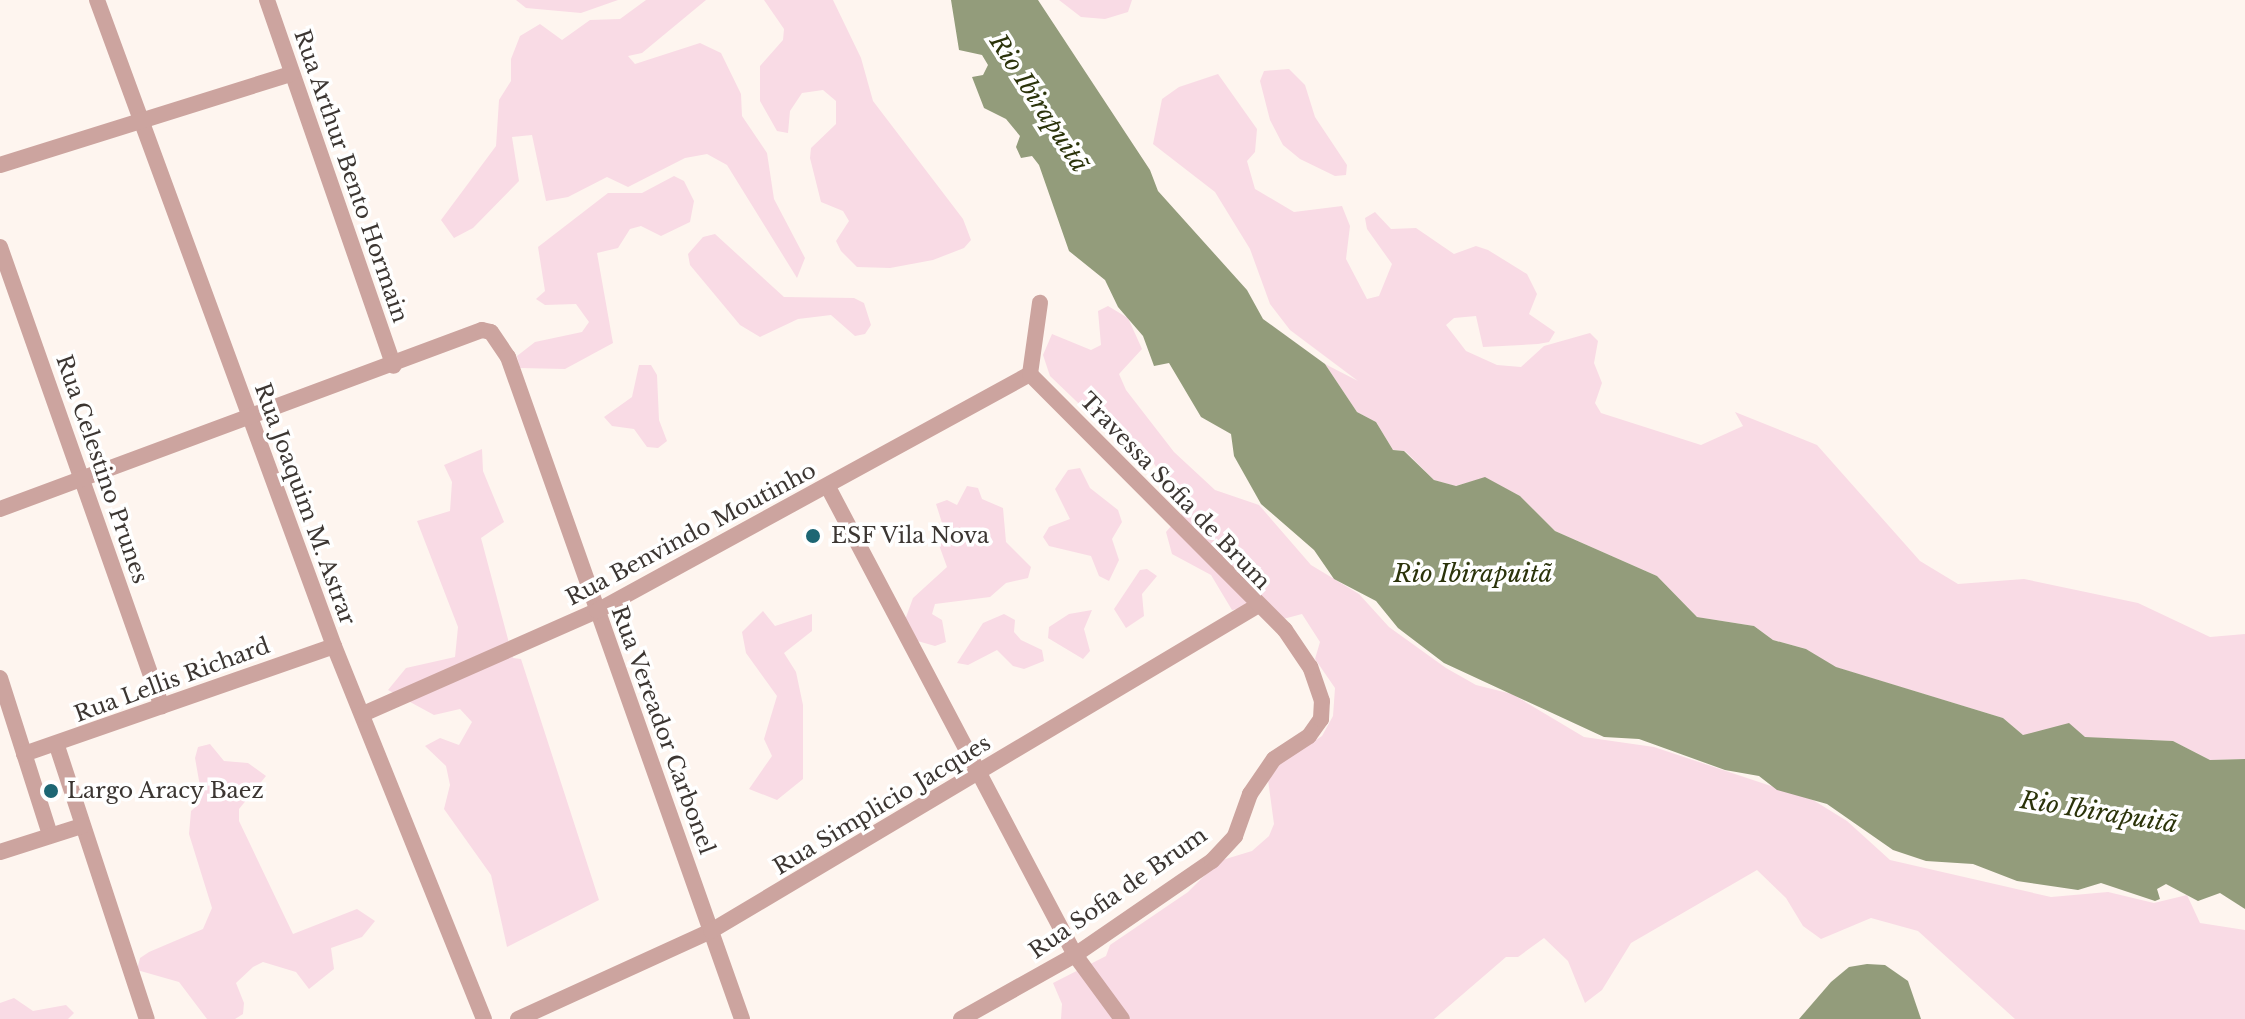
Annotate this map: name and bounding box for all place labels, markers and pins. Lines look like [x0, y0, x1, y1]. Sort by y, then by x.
place label: ESF Vila Nova [831, 523, 991, 549]
marker: ESF Vila Nova [802, 525, 824, 547]
place label: Largo Aracy Baez [67, 778, 265, 804]
marker: Largo Aracy Baez [42, 782, 60, 800]

